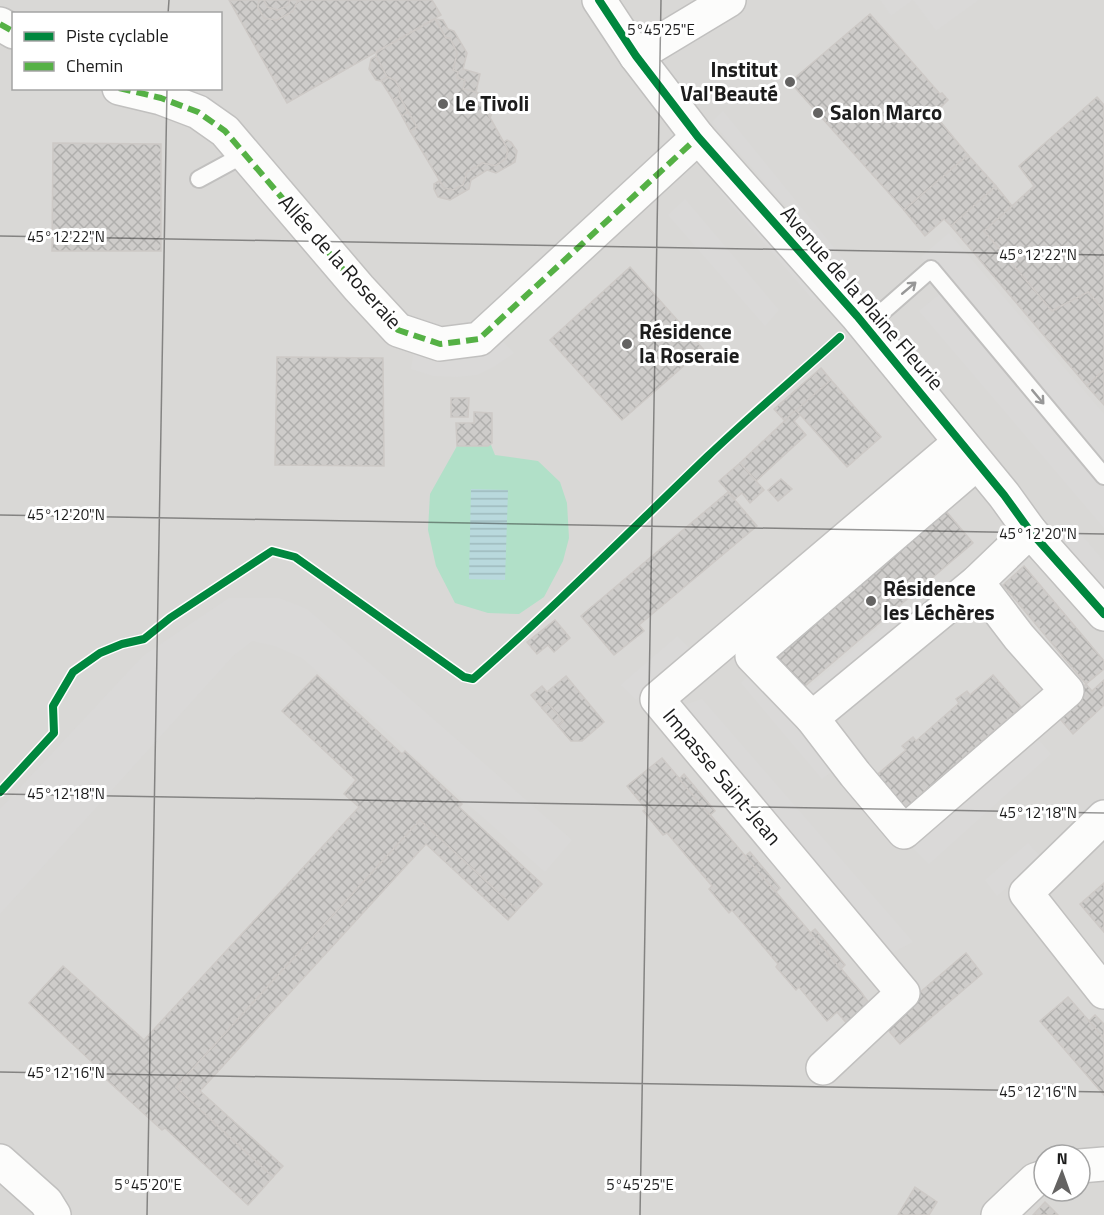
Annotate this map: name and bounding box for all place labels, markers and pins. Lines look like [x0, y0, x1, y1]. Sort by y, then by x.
place label: Institut Val'Beauté [680, 53, 778, 109]
marker: Institut Val'Beauté [783, 75, 797, 89]
place label: Le Tivoli [455, 87, 529, 119]
place label: Salon Marco [830, 96, 942, 128]
marker: Le Tivoli [436, 97, 450, 111]
marker: Salon Marco [811, 106, 825, 120]
place label: Résidence la Roseraie [639, 315, 739, 371]
marker: Résidence la Roseraie [620, 337, 634, 351]
place label: Résidence les Léchères [883, 572, 995, 628]
marker: Résidence les Léchères [864, 594, 878, 608]

